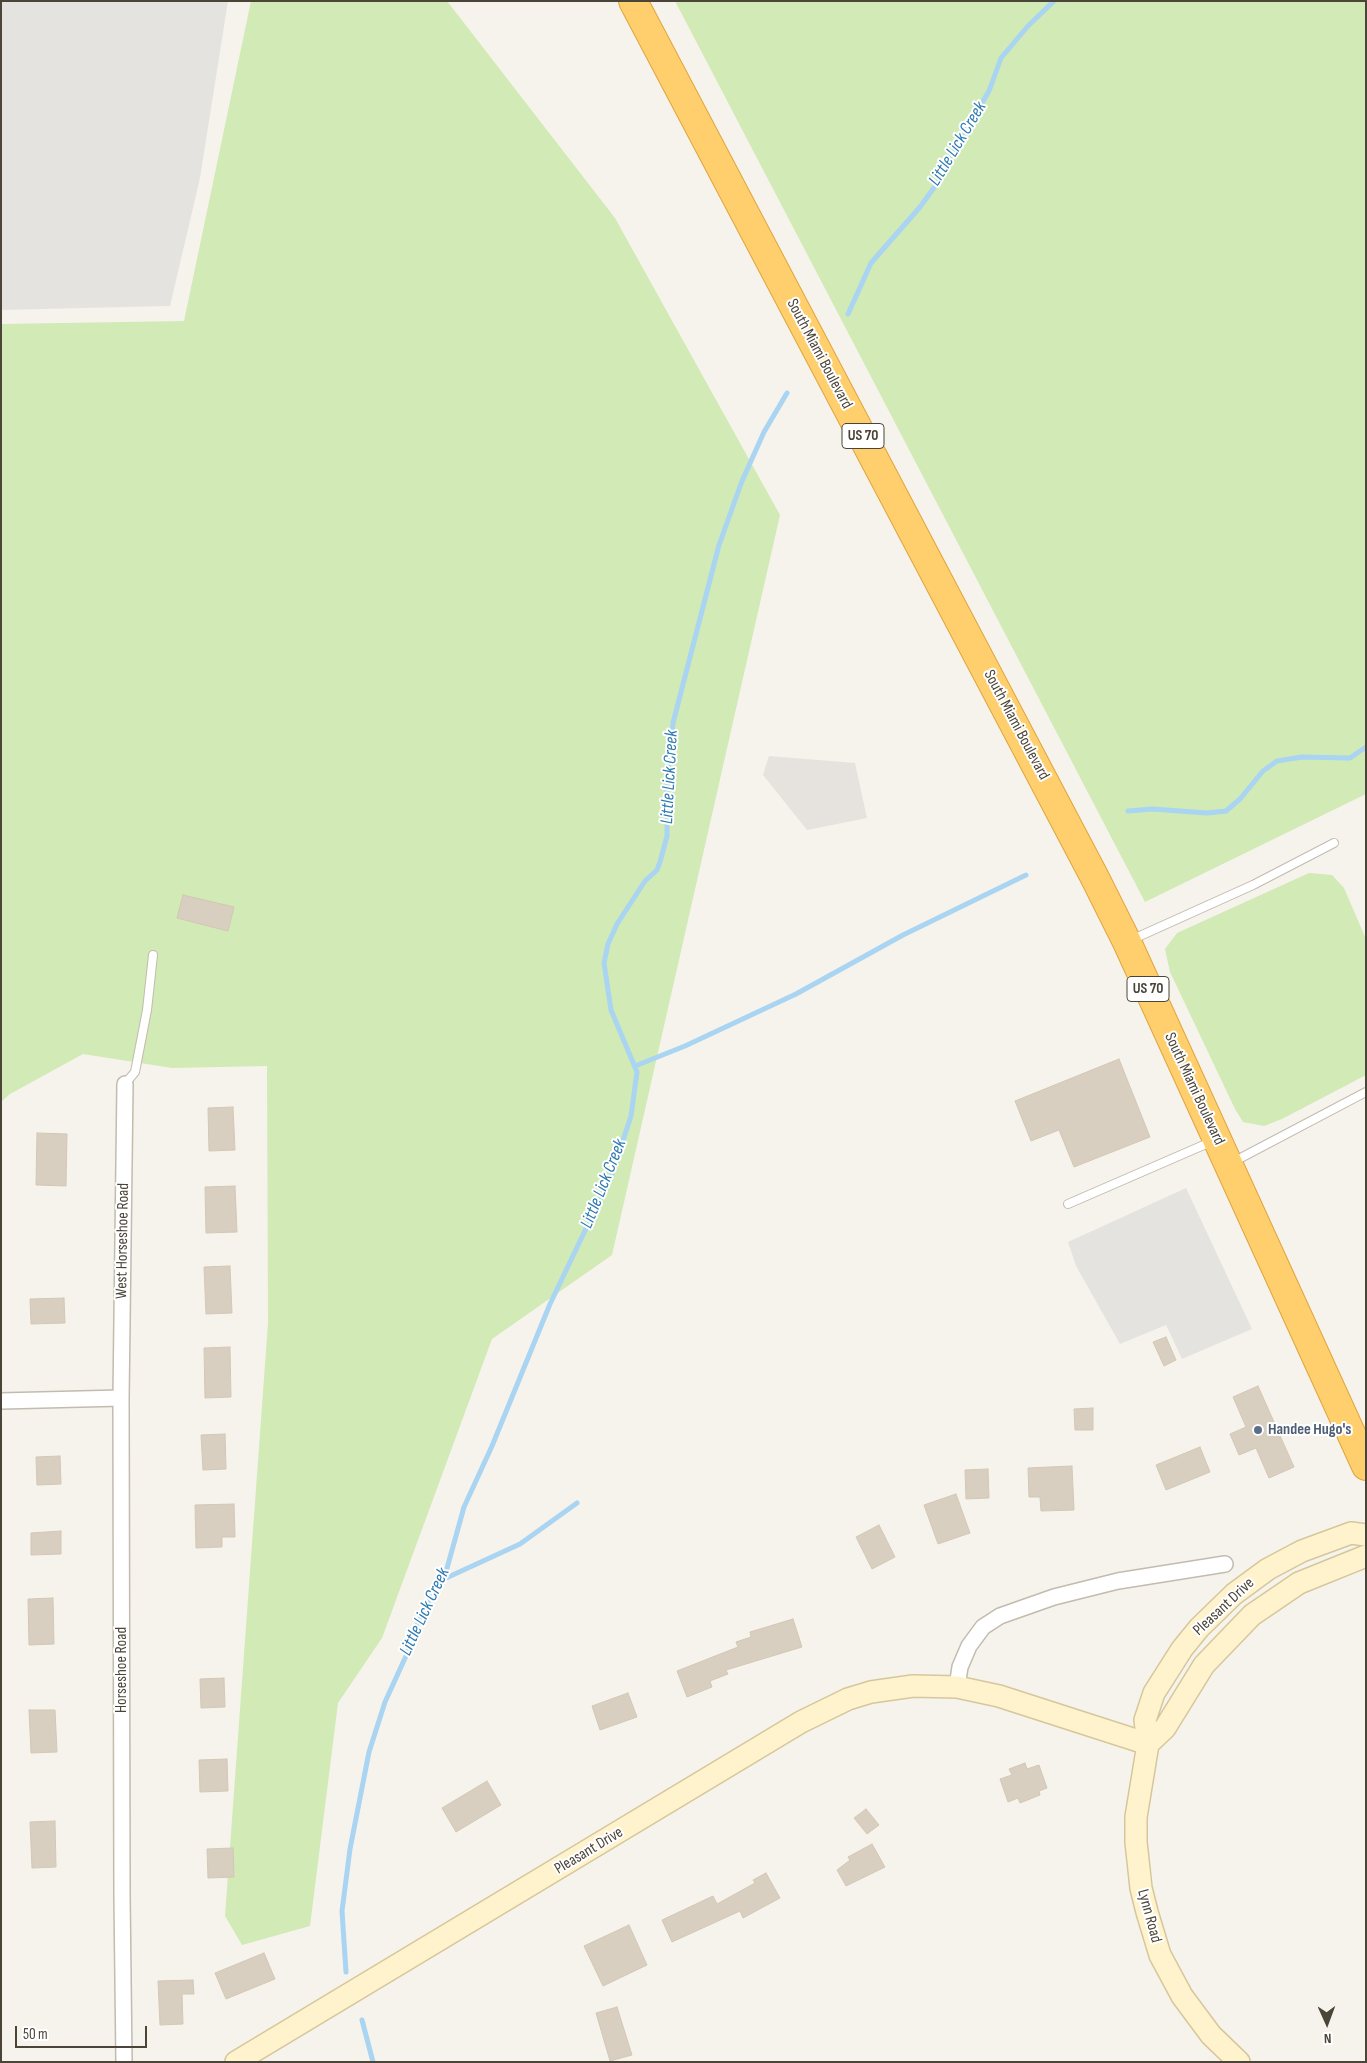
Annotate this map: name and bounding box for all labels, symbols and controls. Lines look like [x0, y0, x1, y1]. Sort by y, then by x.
water label: Little Lick Creek [925, 98, 991, 190]
street label: South Miami Boulevard [782, 296, 856, 412]
road number: US 70 [842, 424, 884, 448]
street label: South Miami Boulevard [979, 667, 1053, 783]
water label: Little Lick Creek [657, 729, 683, 825]
road number: US 70 [1127, 976, 1169, 1002]
street label: South Miami Boulevard [1160, 1030, 1228, 1148]
water label: Little Lick Creek [576, 1136, 632, 1232]
street label: West Horseshoe Road [112, 1183, 134, 1299]
place label: Handee Hugo's [1268, 1420, 1351, 1440]
marker: Handee Hugo's [1252, 1424, 1264, 1436]
water label: Little Lick Creek [395, 1565, 455, 1659]
street label: Pleasant Drive [1189, 1574, 1259, 1640]
street label: Horseshoe Road [112, 1627, 132, 1713]
street label: Pleasant Drive [551, 1823, 627, 1879]
street label: Lynn Road [1133, 1887, 1165, 1945]
north arrow [1302, 1998, 1352, 2048]
scale bar [18, 2016, 150, 2048]
text: 50 m [23, 2025, 48, 2044]
text: N [1324, 2030, 1332, 2047]

